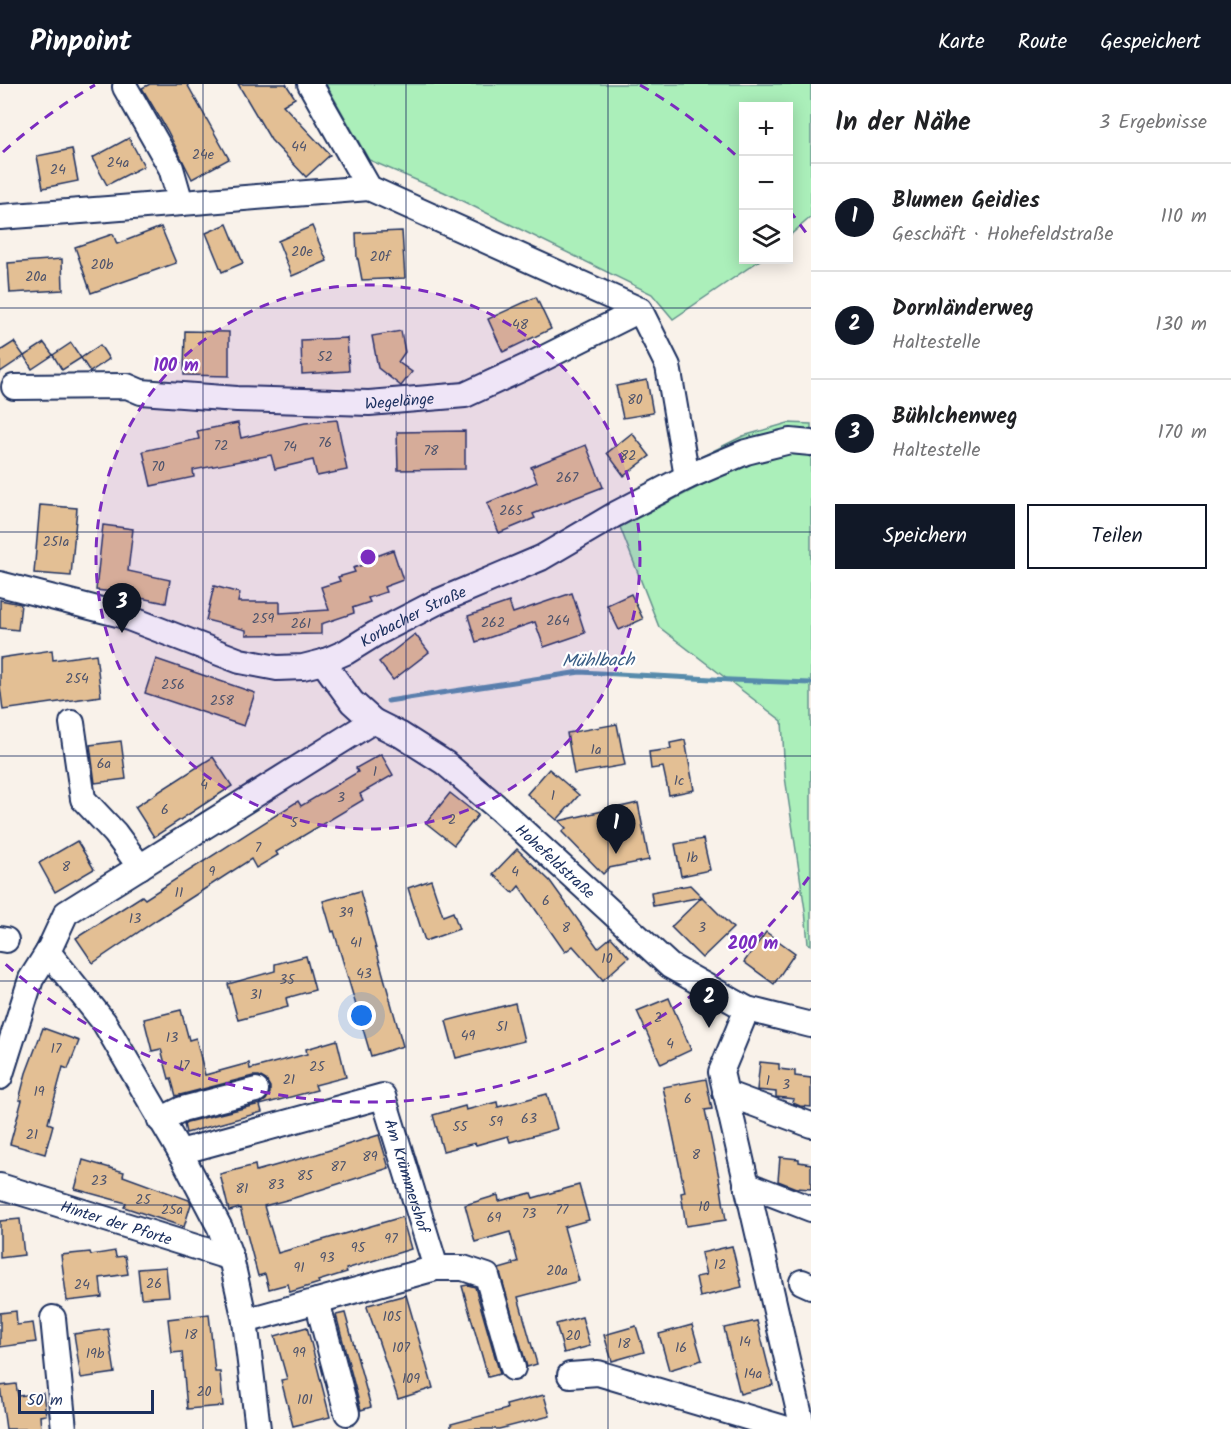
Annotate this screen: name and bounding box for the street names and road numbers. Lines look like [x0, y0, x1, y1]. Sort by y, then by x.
street label: Wegelänge [364, 387, 435, 417]
street label: Korbacher Straße [355, 580, 471, 655]
street label: Hohefeldstraße [509, 819, 600, 906]
street label: Am Krümmershof [377, 1116, 436, 1238]
street label: Hinter der Pforte [57, 1195, 175, 1253]

